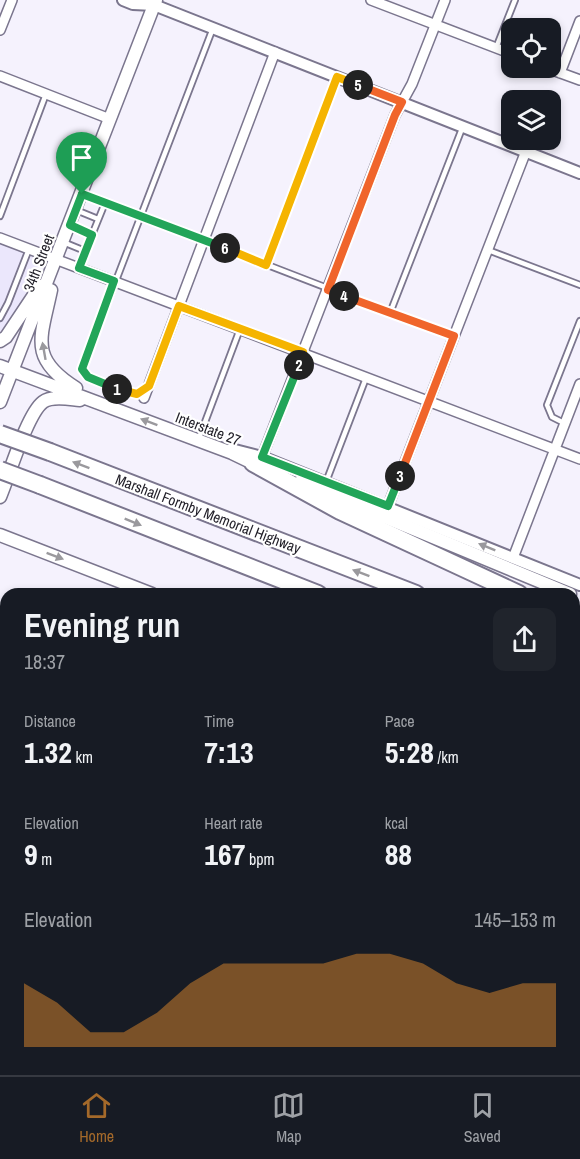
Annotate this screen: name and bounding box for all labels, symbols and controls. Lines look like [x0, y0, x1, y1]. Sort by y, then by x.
map controls [501, 18, 561, 150]
button: locate [501, 18, 561, 78]
pin: 5 [343, 70, 373, 100]
text: 5 [354, 74, 362, 96]
button: layers [501, 90, 561, 150]
pin [56, 132, 107, 194]
icon: arrive [65, 141, 98, 174]
street label: 34th Street [18, 230, 59, 295]
pin: 6 [210, 233, 240, 263]
text: 6 [221, 237, 229, 259]
pin: 4 [329, 281, 359, 311]
text: 4 [340, 285, 348, 307]
one-way arrow [39, 341, 48, 360]
pin: 2 [284, 350, 314, 380]
text: 2 [295, 354, 303, 376]
pin: 1 [102, 374, 132, 404]
text: 1 [113, 378, 121, 400]
street label: Interstate 27 [172, 406, 244, 451]
one-way arrow [139, 416, 157, 426]
one-way arrow [72, 459, 90, 469]
pin: 3 [385, 461, 415, 491]
text: 3 [396, 465, 404, 487]
street label: Marshall Formby Memorial Highway [112, 468, 305, 559]
one-way arrow [125, 517, 143, 527]
one-way arrow [478, 542, 496, 551]
one-way arrow [46, 551, 64, 561]
one-way arrow [352, 568, 370, 578]
text: Evening run [24, 603, 180, 647]
button: share [493, 608, 556, 671]
text: 18:37 [24, 648, 65, 675]
text: Distance [24, 710, 76, 732]
text: Time [204, 710, 234, 732]
text: Pace [385, 710, 415, 732]
text: 1.32 [24, 732, 72, 772]
text: 7:13 [204, 732, 254, 772]
text: 5:28 [385, 732, 434, 772]
text: km [72, 746, 93, 768]
text: /km [434, 746, 459, 768]
text: Elevation [24, 812, 79, 834]
text: Heart rate [204, 812, 263, 834]
text: kcal [385, 812, 408, 834]
text: 9 [24, 834, 38, 874]
text: 167 [204, 834, 245, 874]
text: 88 [385, 834, 412, 874]
text: m [38, 848, 52, 870]
text: bpm [245, 848, 275, 870]
text: Elevation [24, 906, 92, 933]
text: 145–153 m [474, 906, 556, 933]
tab: Home [79, 1089, 114, 1147]
tab: Map [272, 1089, 305, 1147]
tab: Saved [464, 1089, 501, 1147]

